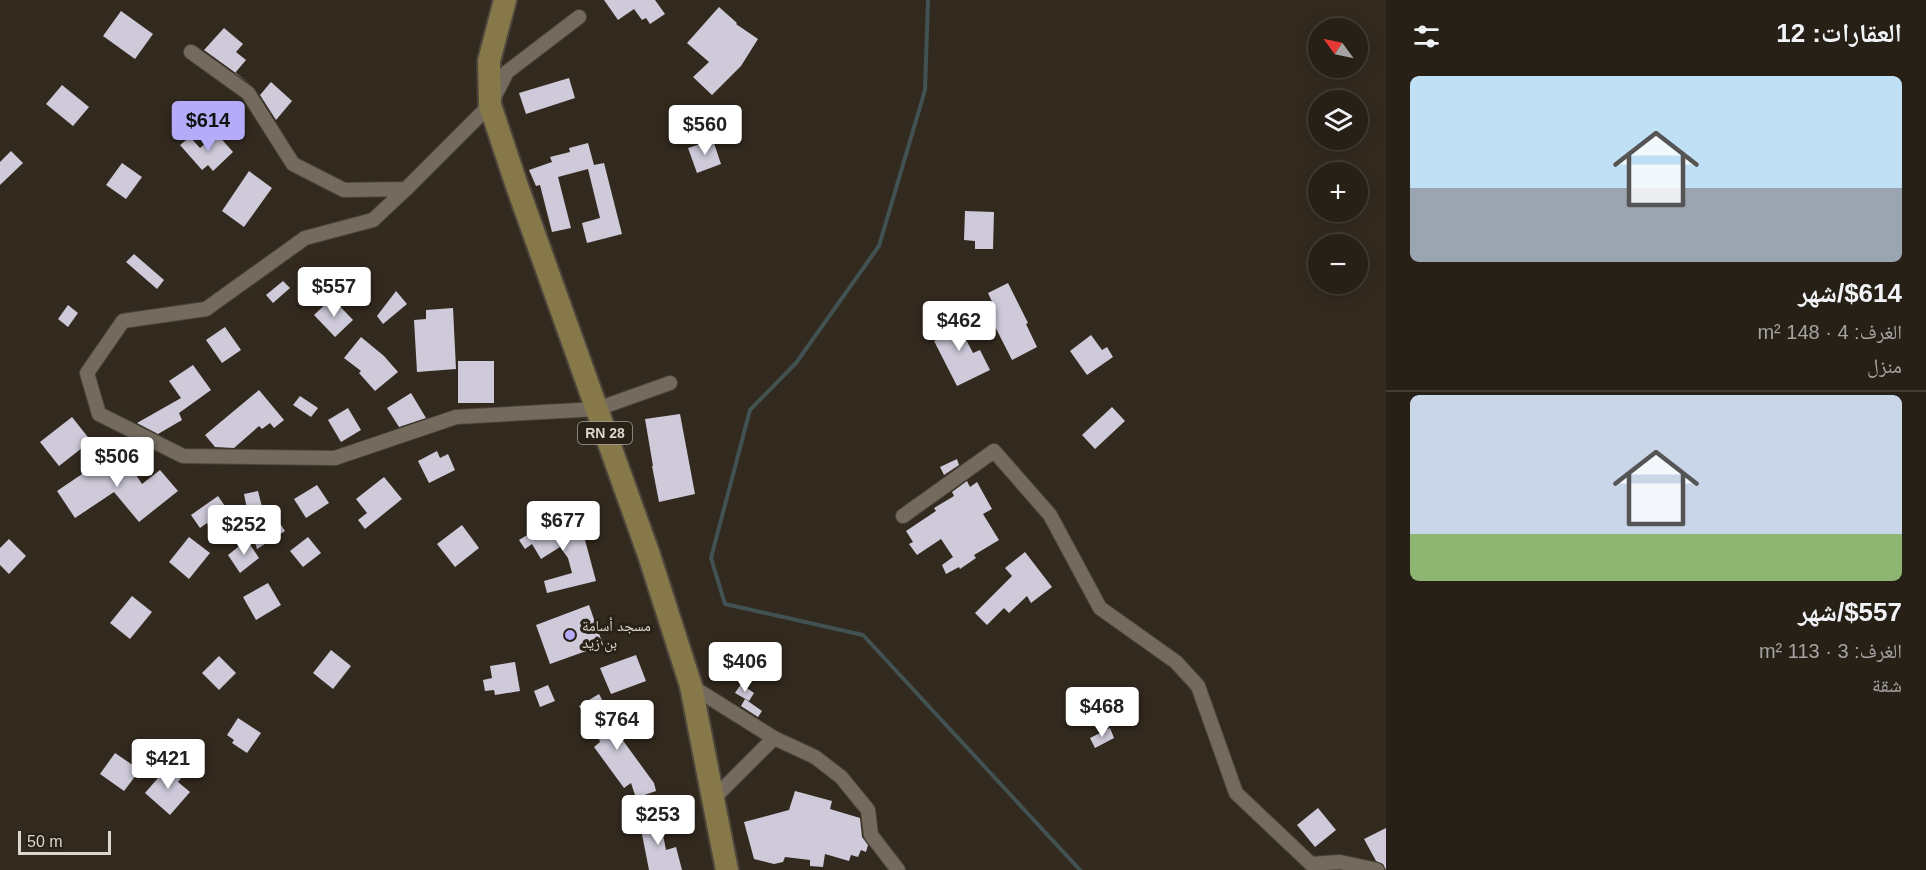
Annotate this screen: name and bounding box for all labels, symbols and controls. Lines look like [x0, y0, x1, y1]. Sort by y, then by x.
north arrow [1308, 18, 1368, 78]
map controls [1308, 18, 1368, 294]
text: العقارات: 12 [1776, 18, 1902, 48]
icon: filters [1410, 20, 1443, 53]
button: layers [1308, 90, 1368, 150]
pin: $614 [172, 101, 244, 152]
pin: $560 [669, 105, 741, 156]
text: $614 [186, 109, 230, 131]
text: $560 [683, 113, 727, 135]
icon: home [1602, 115, 1710, 223]
button: + [1308, 162, 1368, 222]
button: − [1308, 234, 1368, 294]
pin: $557 [298, 267, 370, 318]
text: $557 [312, 275, 356, 297]
text: $614/شهر [1798, 278, 1902, 308]
pin: $462 [923, 301, 995, 352]
text: $462 [937, 309, 981, 331]
text: الغرف: 4 · 148 m² [1757, 321, 1902, 343]
text: منزل [1867, 355, 1902, 377]
road number: RN 28 [578, 422, 632, 444]
icon: home [1602, 434, 1710, 542]
pin: $506 [81, 437, 153, 488]
text: $506 [95, 445, 139, 467]
pin: $677 [527, 501, 599, 552]
pin: $252 [208, 505, 280, 556]
text: $677 [541, 509, 585, 531]
text: $252 [222, 513, 266, 535]
text: $557/شهر [1798, 597, 1902, 627]
place label: مسجد أسامة بن زيد [582, 617, 651, 653]
marker: مسجد أسامة بن زيد [563, 628, 577, 642]
text: الغرف: 3 · 113 m² [1759, 640, 1902, 662]
pin: $406 [709, 642, 781, 693]
text: $406 [723, 650, 767, 672]
text: شقة [1872, 674, 1902, 696]
pin: $468 [1066, 687, 1138, 738]
text: $468 [1080, 695, 1124, 717]
pin: $764 [581, 700, 653, 751]
text: $764 [595, 708, 639, 730]
pin: $421 [132, 739, 204, 790]
text: $421 [146, 747, 190, 769]
pin: $253 [622, 795, 694, 846]
text: $253 [636, 803, 680, 825]
scale bar [18, 828, 111, 856]
text: 50 m [27, 833, 63, 850]

